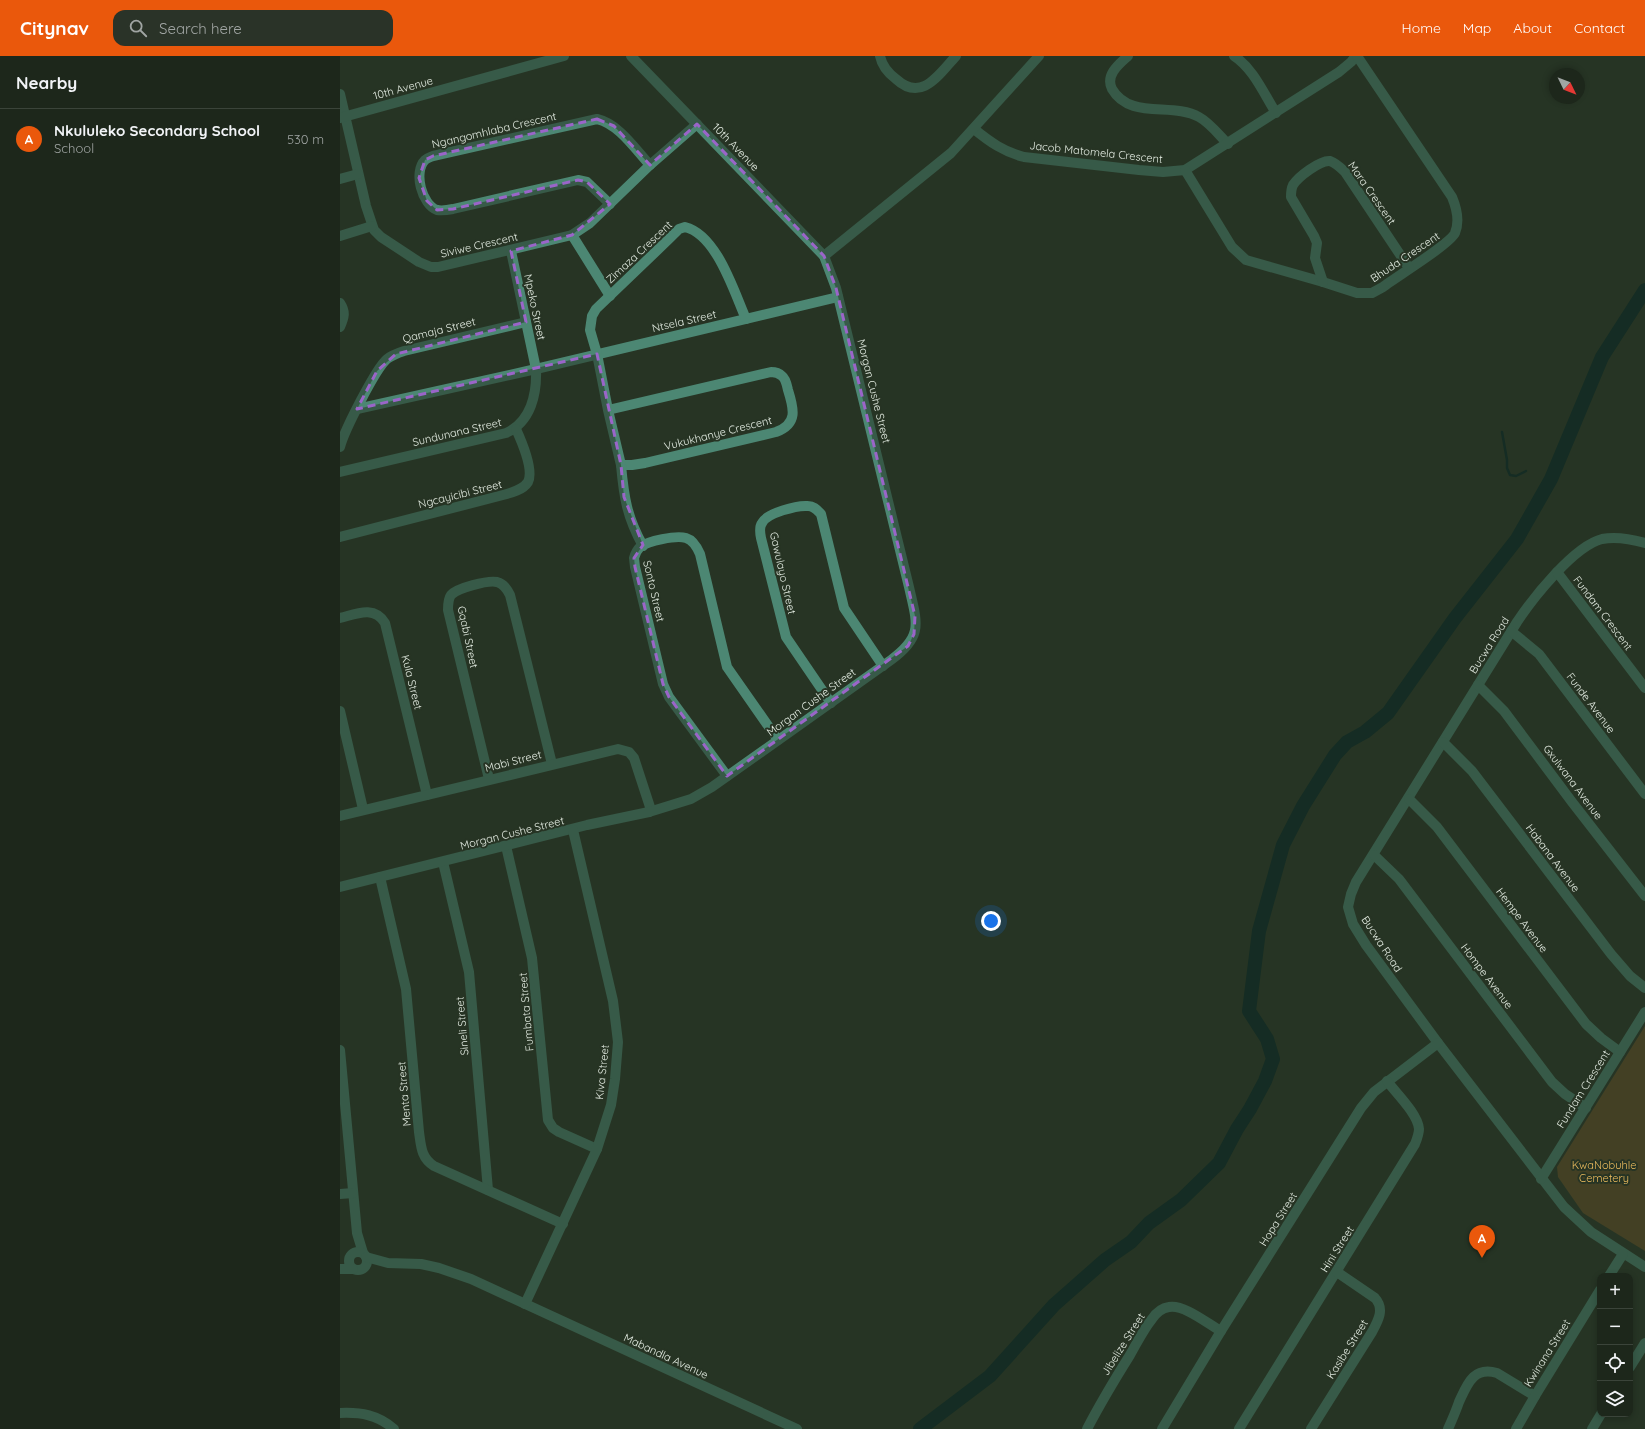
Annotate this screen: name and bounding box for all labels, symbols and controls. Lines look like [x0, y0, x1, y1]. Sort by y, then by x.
search box [113, 10, 393, 46]
text: Citynav [20, 16, 89, 40]
icon: search [127, 17, 149, 39]
text: Search here [159, 19, 242, 38]
text: Home [1402, 19, 1441, 37]
text: Map [1463, 19, 1491, 37]
text: About [1513, 19, 1552, 37]
text: Contact [1574, 19, 1625, 37]
north arrow [1549, 68, 1585, 104]
text: Nearby [16, 72, 77, 93]
street label: 10th Avenue [372, 73, 434, 103]
street label: Ngangomhlaba Crescent [430, 109, 558, 151]
street label: 10th Avenue [710, 120, 762, 174]
text: Nkululeko Secondary School [54, 121, 260, 140]
text: A [25, 131, 33, 147]
text: 530 m [287, 131, 324, 147]
street label: Jacob Matomela Crescent [1029, 138, 1164, 166]
text: School [54, 140, 94, 156]
street label: Mara Crescent [1345, 159, 1399, 228]
street label: Zimaza Crescent [603, 217, 675, 286]
street label: Siviwe Crescent [439, 229, 519, 261]
street label: Bhuda Crescent [1368, 229, 1443, 285]
street label: Mpeko Street [521, 273, 549, 342]
street label: Ntsela Street [650, 307, 718, 335]
street label: Qamaja Street [401, 314, 477, 346]
street label: Morgan Cushe Street [854, 338, 894, 445]
street label: Vukukhanye Crescent [663, 413, 774, 453]
street label: Sundunana Street [411, 415, 503, 449]
street label: Ngcayicibi Street [417, 477, 504, 511]
street label: Gawulayo Street [767, 530, 799, 616]
street label: Sonto Street [640, 559, 668, 623]
street label: Fundam Crescent [1570, 573, 1636, 653]
street label: Gqabi Street [455, 605, 481, 670]
street label: Bucwa Road [1466, 614, 1512, 676]
street label: Kula Street [398, 653, 426, 711]
street label: Morgan Cushe Street [764, 665, 859, 739]
street label: Funde Avenue [1564, 670, 1618, 736]
street label: Gxulwana Avenue [1540, 742, 1606, 822]
street label: Mabi Street [483, 747, 543, 775]
street label: Morgan Cushe Street [459, 813, 566, 853]
street label: Habana Avenue [1523, 821, 1583, 895]
street label: Hempe Avenue [1493, 885, 1551, 955]
your location [981, 911, 1001, 931]
street label: Bucwa Road [1359, 913, 1405, 975]
street label: Hompe Avenue [1458, 941, 1516, 1011]
street label: Fumbata Street [516, 972, 536, 1052]
street label: Sineli Street [452, 996, 472, 1056]
street label: Kiva Street [592, 1043, 612, 1100]
street label: Fundam Crescent [1553, 1047, 1613, 1131]
street label: Menta Street [394, 1061, 414, 1127]
park label: KwaNobuhle Cemetery [1572, 1158, 1636, 1185]
street label: Hopa Street [1256, 1189, 1300, 1249]
street label: Hini Street [1317, 1223, 1357, 1275]
pin: A [1469, 1225, 1495, 1258]
map controls [1597, 1273, 1633, 1417]
button: + [1597, 1273, 1633, 1309]
button: − [1597, 1309, 1633, 1345]
street label: Jibelize Street [1098, 1310, 1148, 1378]
street label: Kasibe Street [1323, 1316, 1371, 1381]
street label: Kwinana Street [1521, 1316, 1573, 1389]
street label: Mabandla Avenue [621, 1330, 711, 1382]
button: locate [1597, 1345, 1633, 1381]
button: layers [1597, 1381, 1633, 1417]

